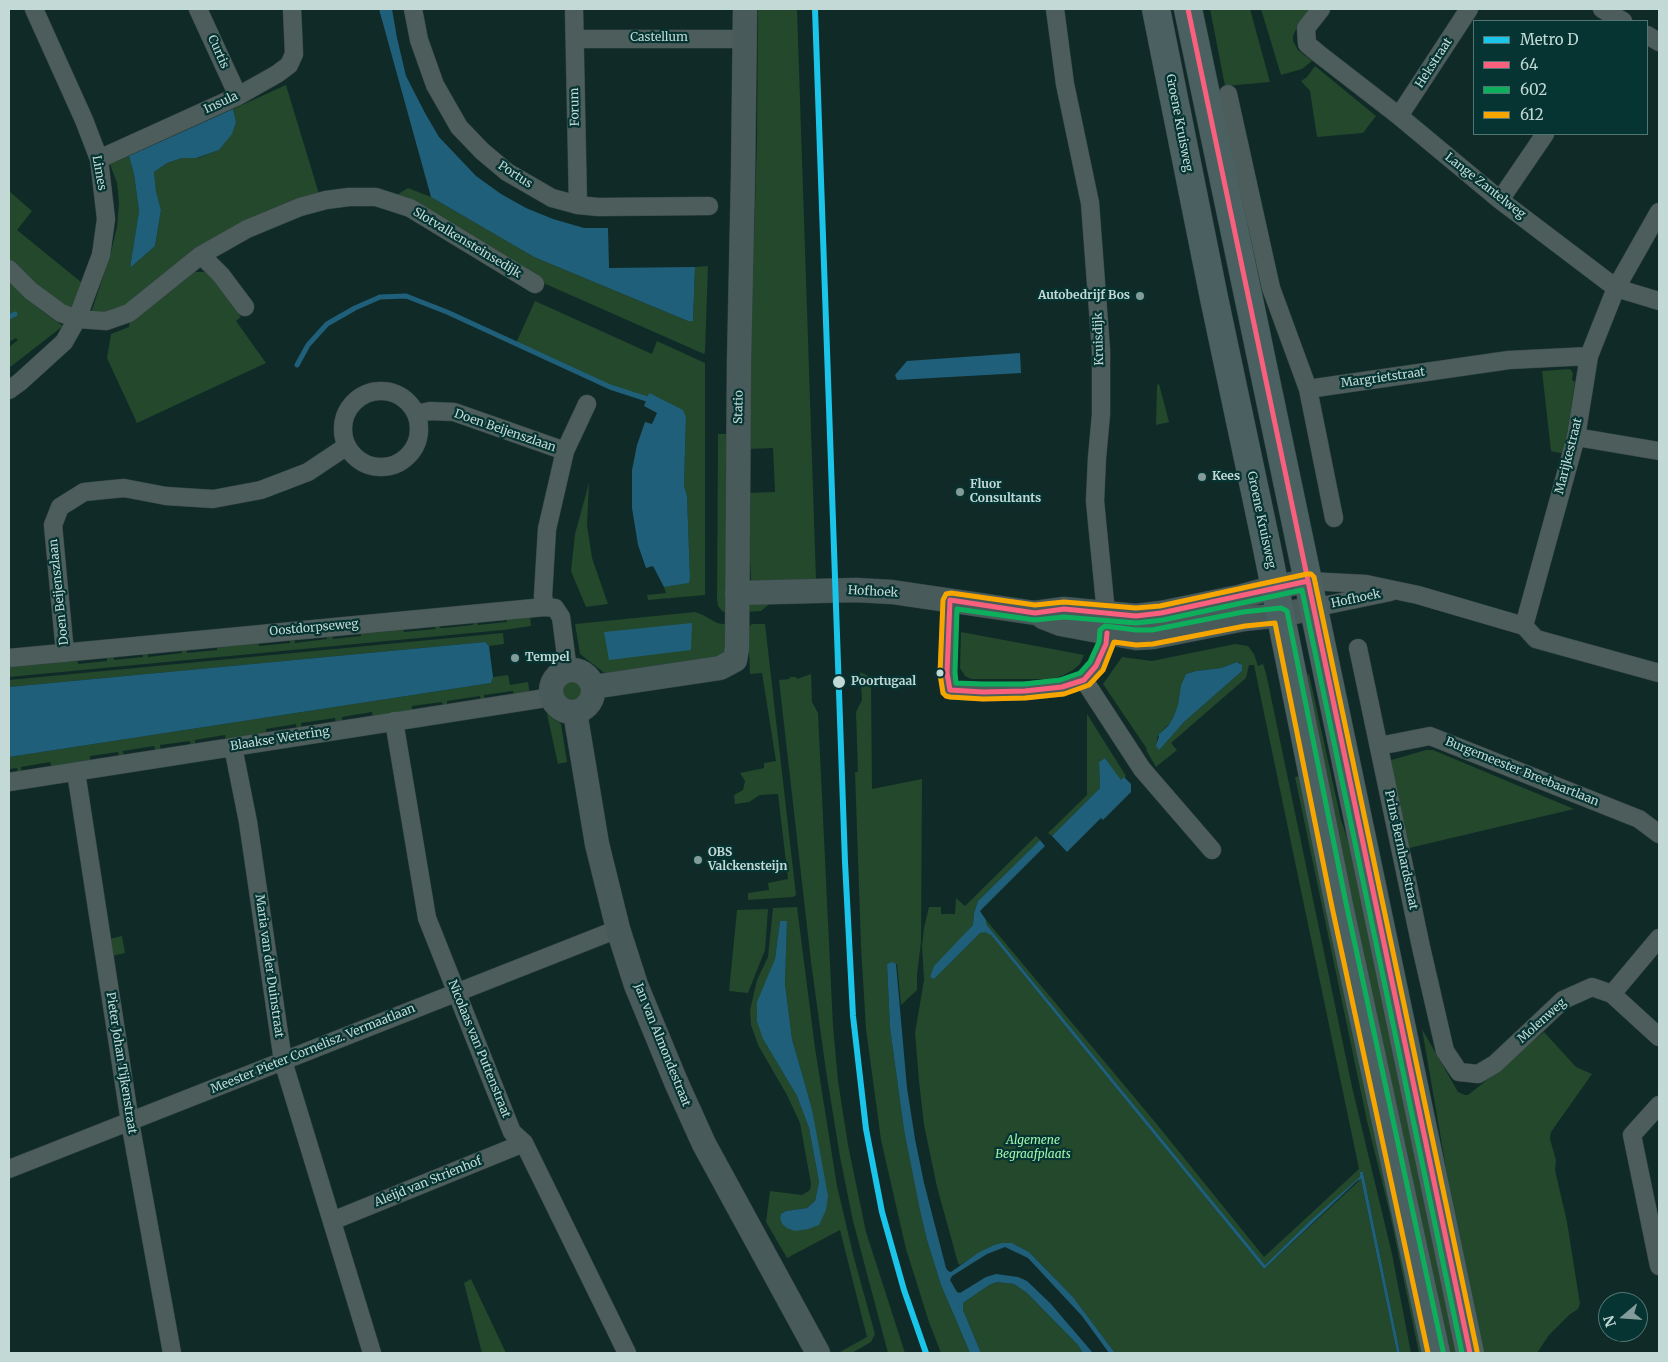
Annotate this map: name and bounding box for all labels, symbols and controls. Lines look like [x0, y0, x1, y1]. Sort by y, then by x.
legend [1473, 20, 1648, 135]
text: Metro D [1520, 30, 1578, 49]
street label: Castellum [630, 31, 688, 45]
street label: Curtis [204, 33, 232, 71]
street label: Hekstraat [1413, 35, 1455, 91]
text: 64 [1520, 55, 1538, 74]
street label: Groene Kruisweg [1162, 73, 1196, 173]
text: 602 [1520, 80, 1547, 99]
street label: Forum [567, 88, 583, 126]
street label: Insula [202, 89, 240, 117]
text: 612 [1520, 105, 1544, 124]
street label: Lange Zantelweg [1442, 150, 1528, 222]
street label: Limes [89, 154, 109, 192]
street label: Portus [495, 159, 535, 191]
street label: Slotvalkensteinsedijk [410, 205, 524, 281]
place label: Autobedrijf Bos [1038, 289, 1130, 303]
marker: Autobedrijf Bos [1134, 290, 1146, 302]
street label: Kruisdijk [1091, 312, 1107, 366]
street label: Margrietstraat [1340, 365, 1426, 391]
street label: Statio [732, 390, 746, 424]
street label: Doen Beijenszlaan [452, 407, 558, 455]
street label: Marijkestraat [1553, 416, 1585, 496]
place label: Kees [1212, 470, 1240, 484]
street label: Groene Kruisweg [1244, 470, 1278, 570]
marker: Kees [1196, 471, 1208, 483]
place label: Fluor Consultants [970, 478, 1041, 506]
marker: Fluor Consultants [954, 486, 966, 498]
street label: Doen Beijenszlaan [46, 538, 72, 646]
street label: Hofhoek [848, 583, 898, 601]
street label: Hofhoek [1330, 587, 1382, 611]
street label: Oostdorpseweg [269, 617, 359, 639]
place label: Tempel [525, 651, 570, 665]
marker: Tempel [509, 652, 521, 664]
unlabelled marker [935, 668, 945, 678]
marker: Poortugaal [831, 674, 847, 690]
place label: Poortugaal [851, 675, 916, 689]
street label: Blaakse Wetering [229, 724, 331, 754]
street label: Burgemeester Breebaartlaan [1443, 735, 1601, 809]
street label: Prins Bernhardstraat [1381, 789, 1421, 911]
place label: OBS Valckensteijn [708, 846, 787, 874]
marker: OBS Valckensteijn [692, 854, 704, 866]
street label: Maria van der Duinstraat [252, 893, 286, 1039]
street label: Nicolaas van Puttenstraat [445, 978, 513, 1120]
street label: Jan van Almondestraat [631, 981, 693, 1109]
street label: Pieter Johan Tijkenstraat [103, 991, 139, 1135]
street label: Molenweg [1515, 996, 1569, 1046]
street label: Meester Pieter Cornelisz. Vermaatlaan [209, 1001, 417, 1097]
park label: Algemene Begraafplaats [995, 1134, 1071, 1162]
street label: Aleijd van Strienhof [372, 1154, 484, 1210]
north arrow [1598, 1292, 1648, 1342]
text: N [1599, 1313, 1620, 1329]

